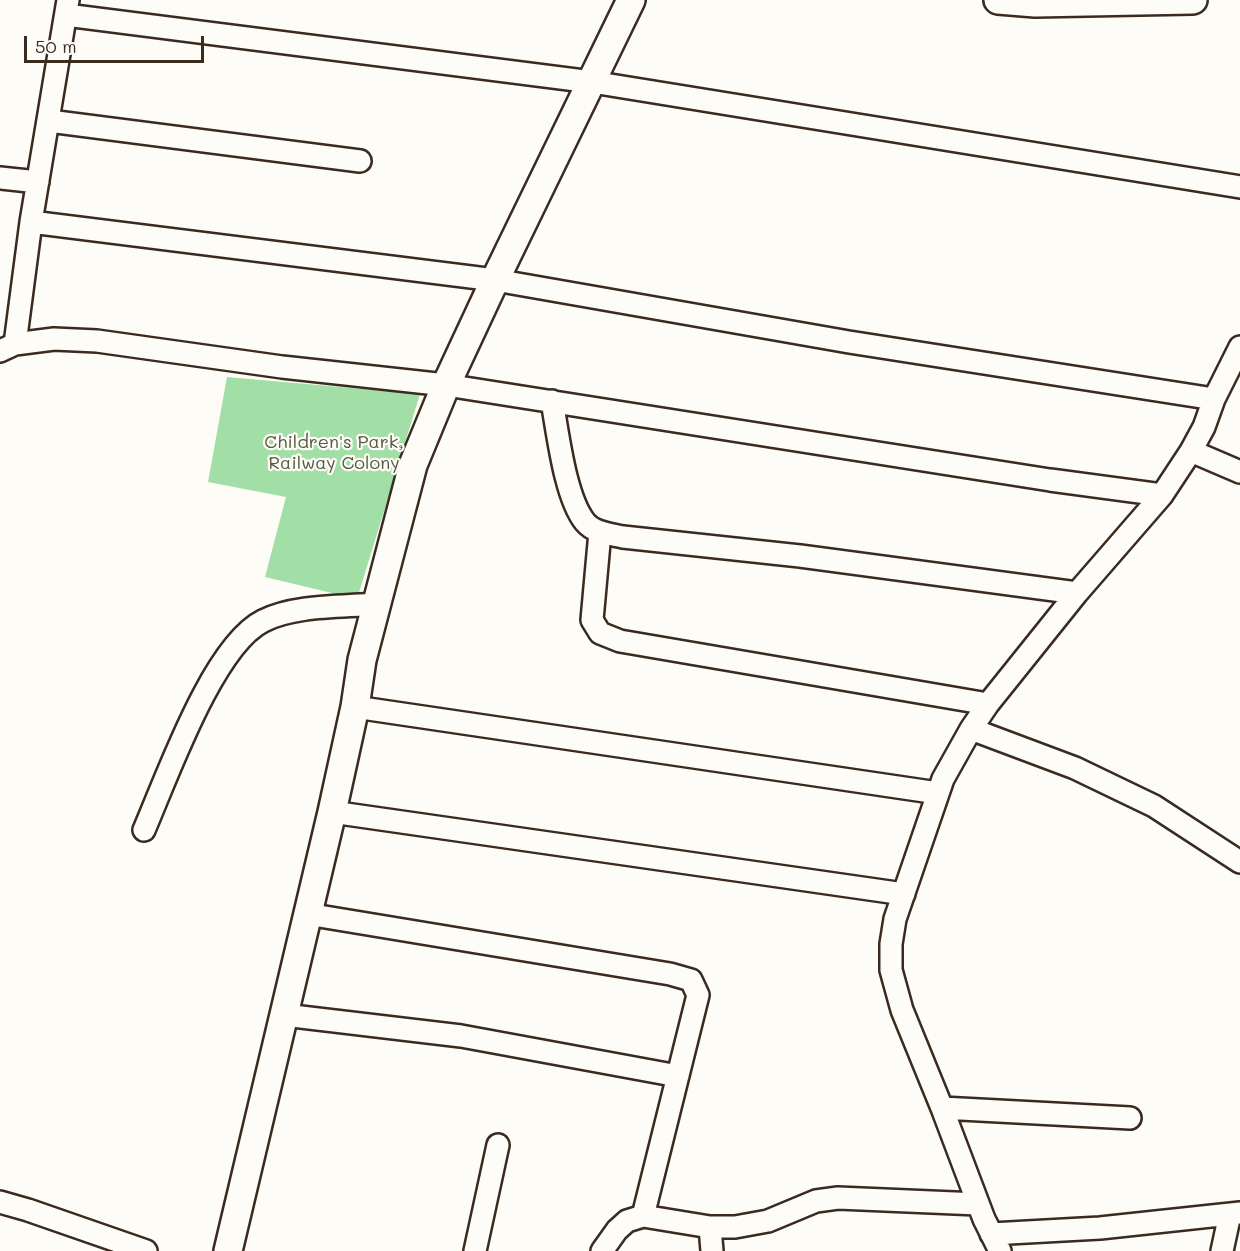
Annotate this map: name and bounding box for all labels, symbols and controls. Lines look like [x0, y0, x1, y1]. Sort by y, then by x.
scale bar [27, 24, 207, 62]
text: 50 m [35, 34, 77, 58]
park label: Children's Park, Railway Colony [264, 431, 404, 474]

